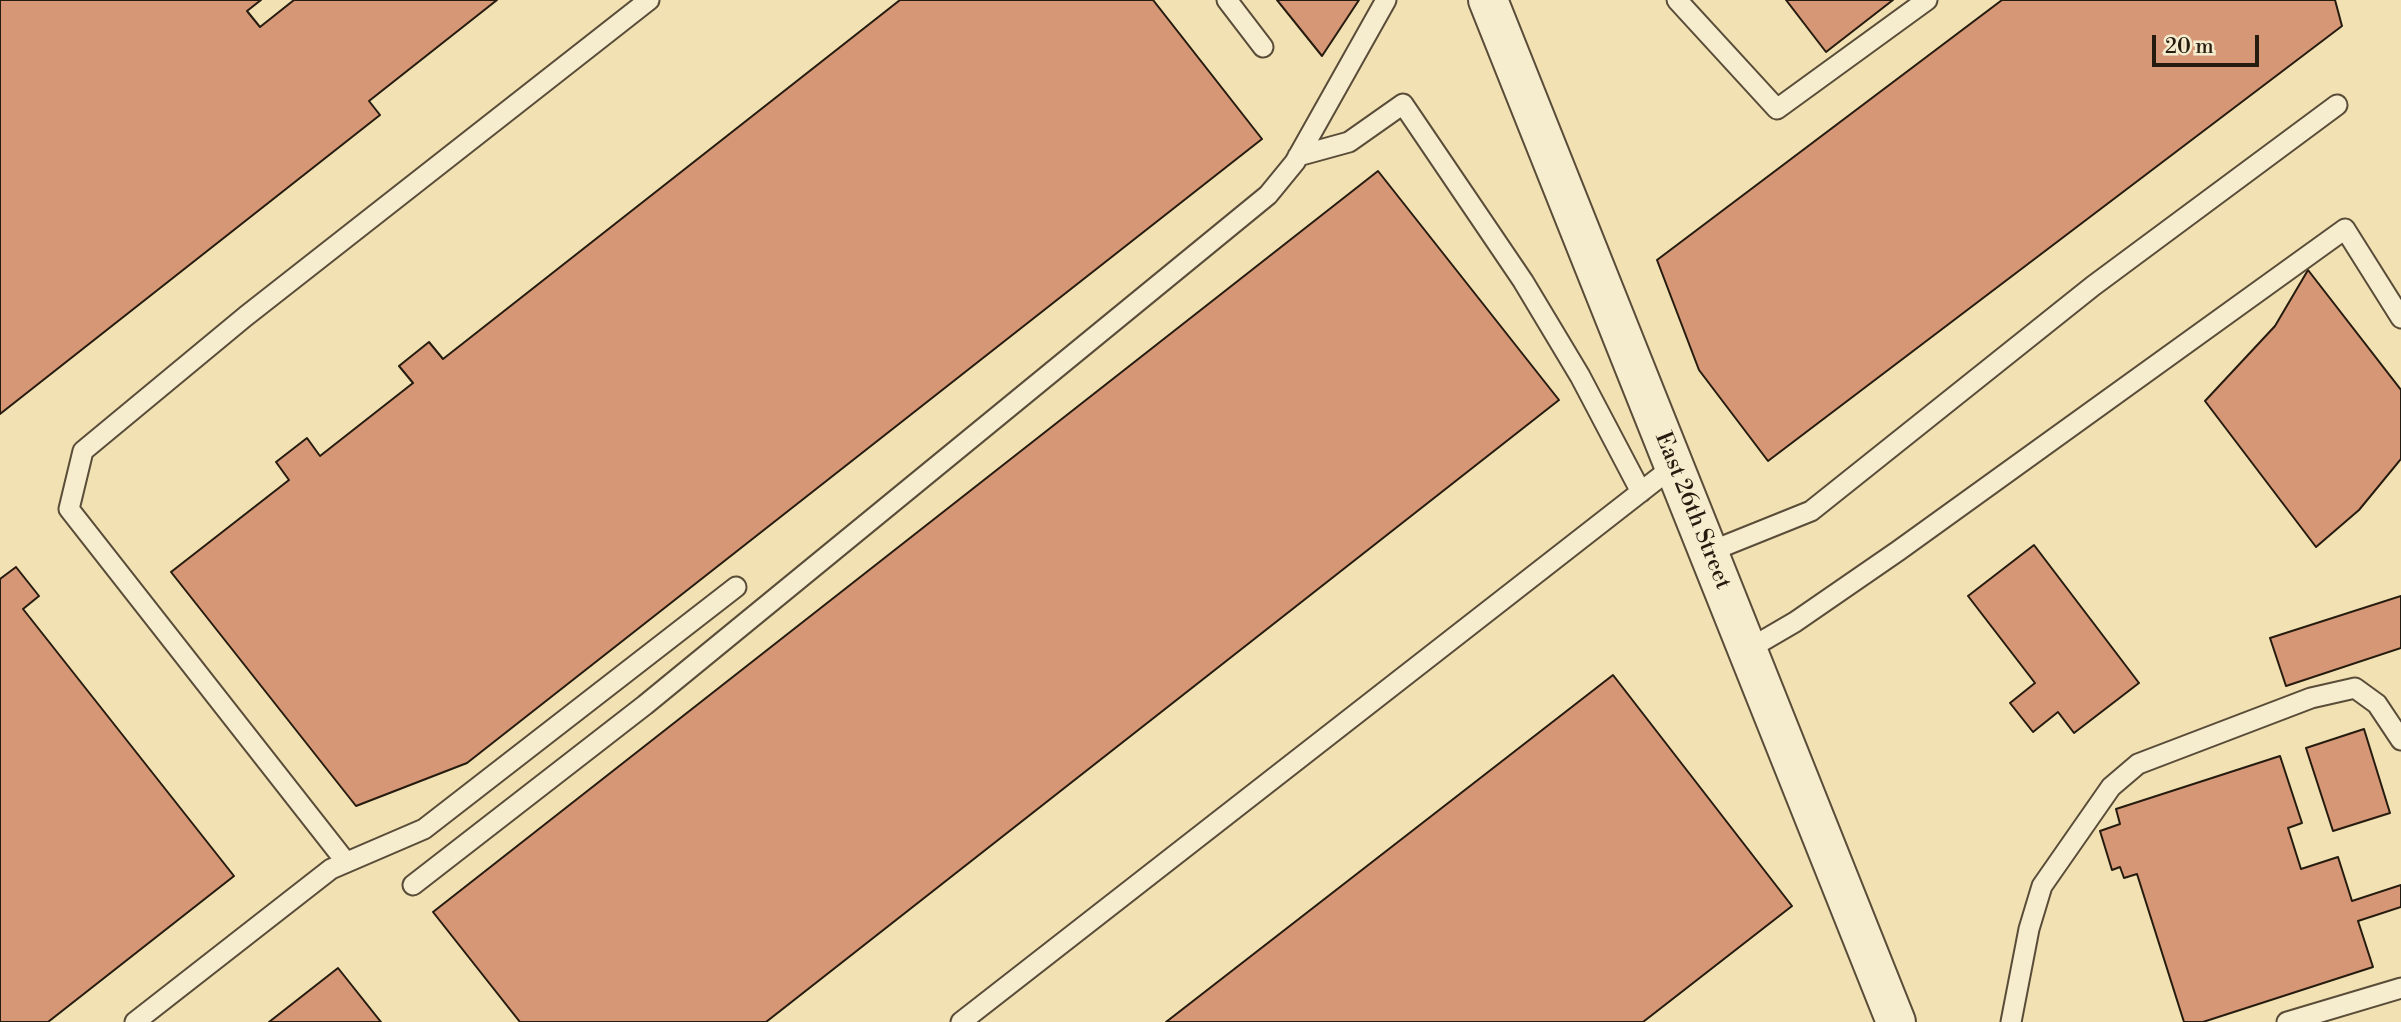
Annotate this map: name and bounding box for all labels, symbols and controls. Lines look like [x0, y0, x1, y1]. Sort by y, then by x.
scale bar [2156, 21, 2263, 65]
text: 20 m [2165, 34, 2214, 60]
street label: East 26th Street [1648, 428, 1736, 594]

